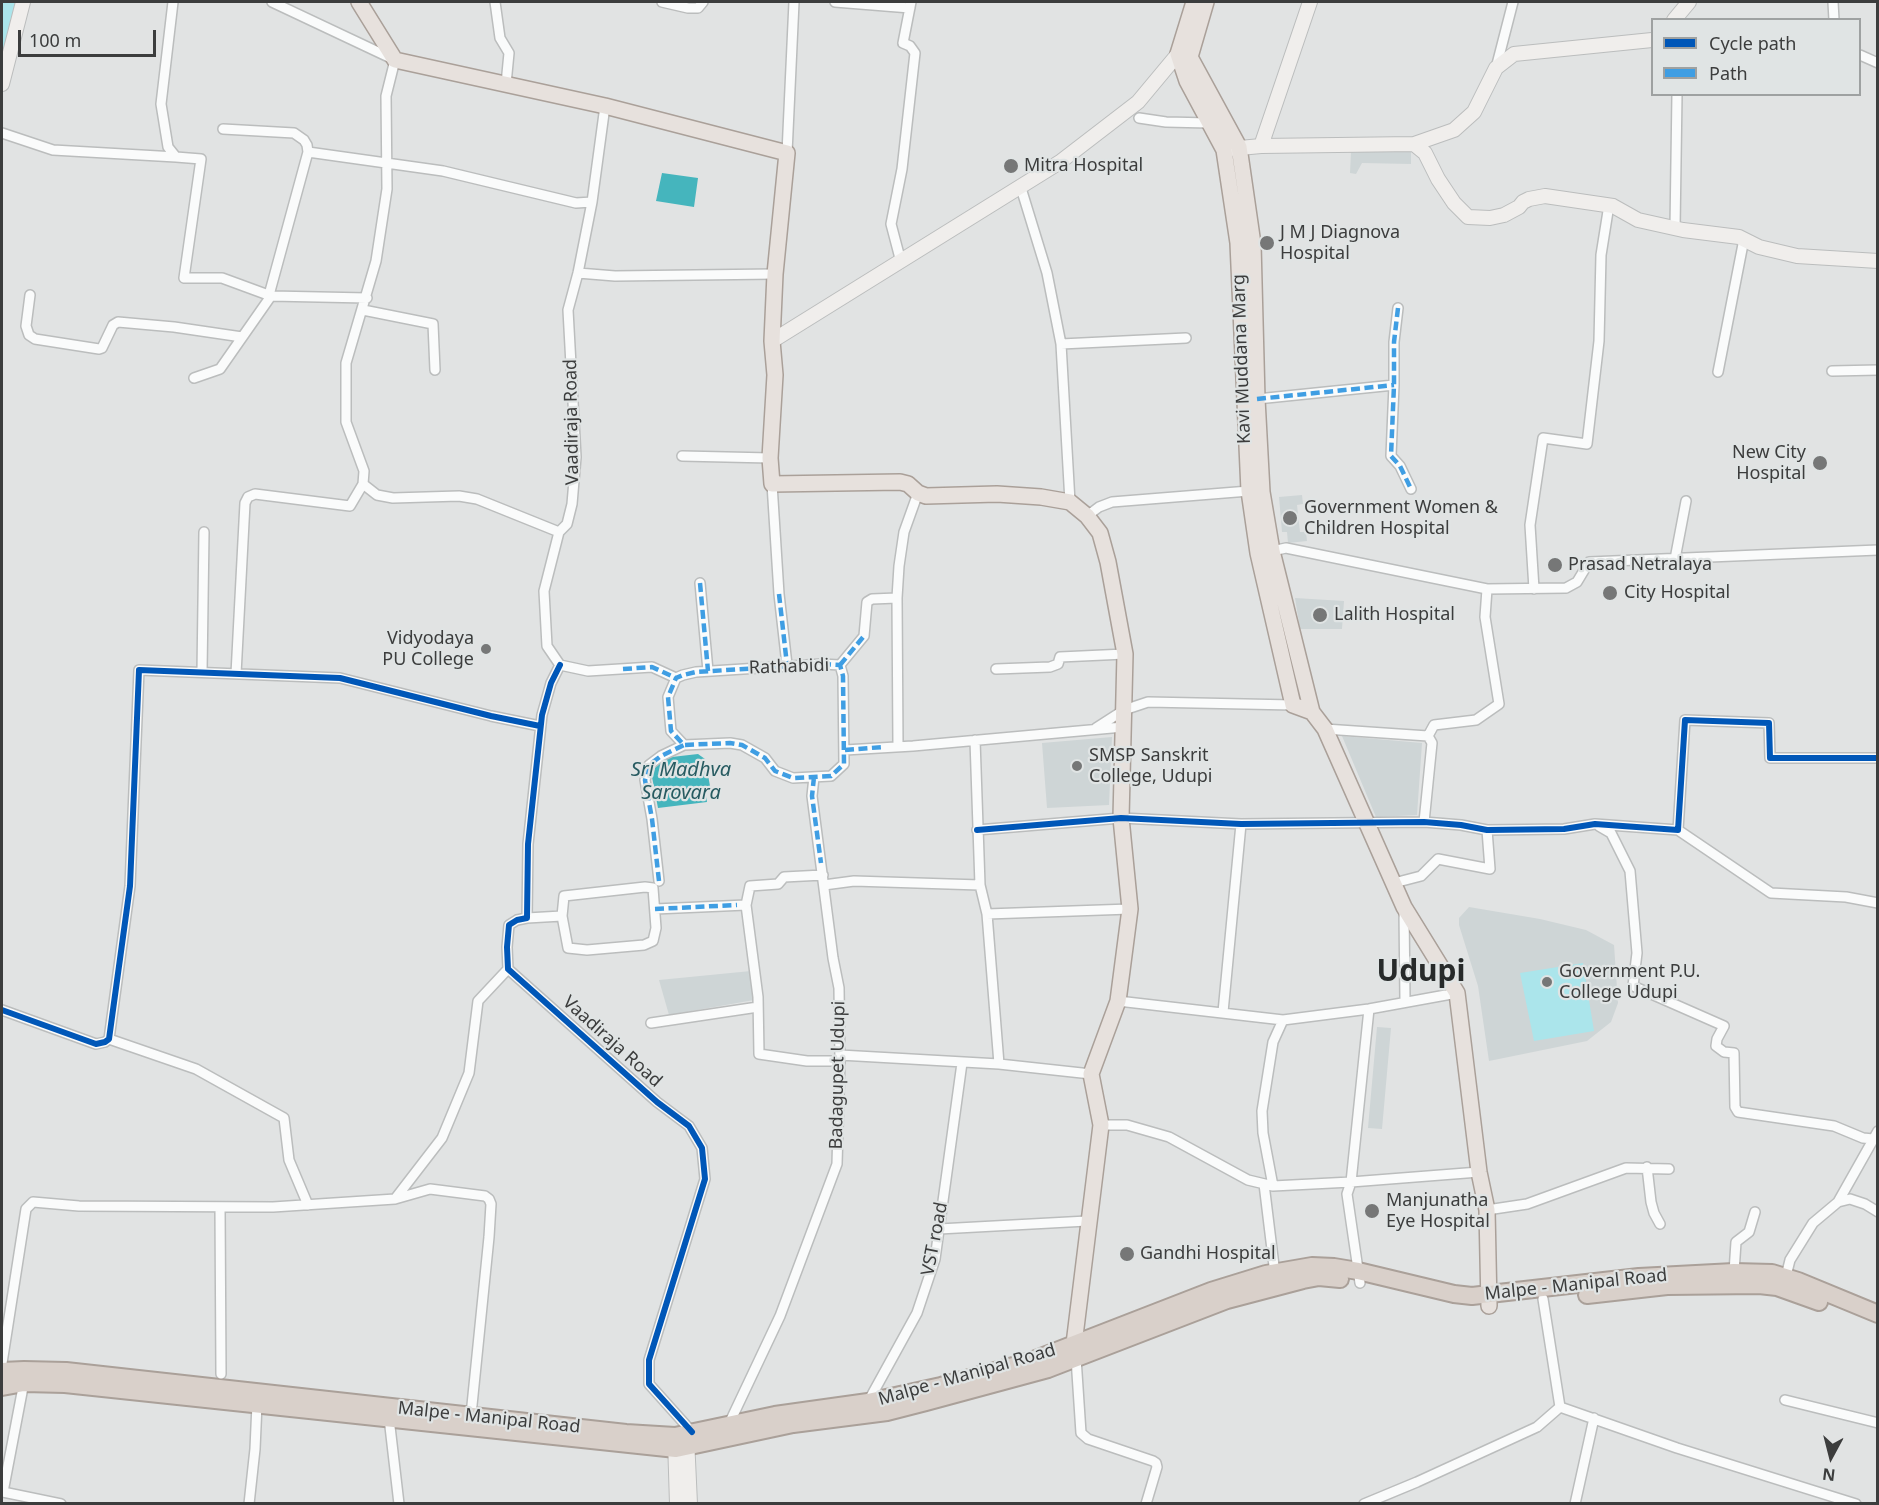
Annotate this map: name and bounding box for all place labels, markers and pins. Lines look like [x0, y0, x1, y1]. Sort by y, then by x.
place label: Mitra Hospital [1024, 155, 1143, 177]
marker: Mitra Hospital [1002, 157, 1020, 175]
place label: J M J Diagnova Hospital [1280, 222, 1400, 264]
marker: J M J Diagnova Hospital [1258, 234, 1276, 252]
place label: New City Hospital [1732, 442, 1806, 484]
marker: New City Hospital [1811, 454, 1829, 472]
place label: Government Women & Children Hospital [1304, 497, 1498, 540]
marker: Government Women & Children Hospital [1281, 509, 1299, 527]
place label: Prasad Netralaya [1568, 554, 1712, 576]
marker: Prasad Netralaya [1546, 556, 1564, 574]
place label: City Hospital [1624, 582, 1730, 604]
marker: City Hospital [1601, 584, 1619, 602]
place label: Lalith Hospital [1334, 604, 1455, 626]
marker: Lalith Hospital [1311, 606, 1329, 624]
place label: Vidyodaya PU College [382, 628, 474, 670]
marker: Vidyodaya PU College [479, 642, 493, 656]
place label: SMSP Sanskrit College, Udupi [1089, 745, 1212, 788]
marker: SMSP Sanskrit College, Udupi [1070, 759, 1084, 773]
place label: Government P.U. College Udupi [1559, 961, 1700, 1004]
marker: Government P.U. College Udupi [1540, 975, 1554, 989]
place label: Manjunatha Eye Hospital [1386, 1190, 1490, 1232]
marker: Manjunatha Eye Hospital [1363, 1202, 1381, 1220]
place label: Gandhi Hospital [1140, 1243, 1276, 1265]
marker: Gandhi Hospital [1118, 1245, 1136, 1263]

